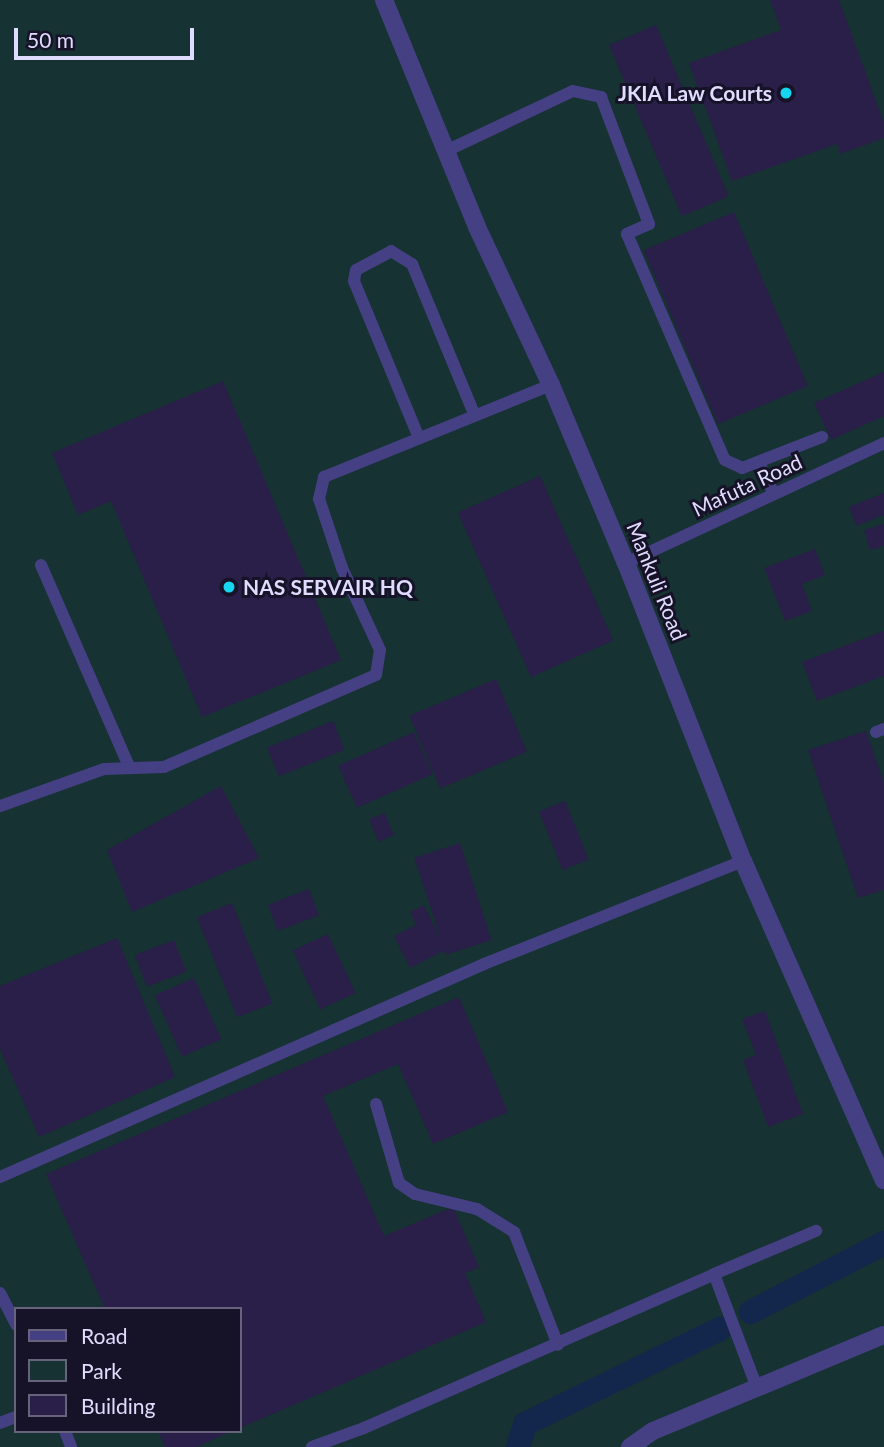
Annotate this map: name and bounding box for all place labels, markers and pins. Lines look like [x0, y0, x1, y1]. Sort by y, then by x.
place label: JKIA Law Courts [617, 80, 772, 106]
marker: JKIA Law Courts [778, 85, 794, 101]
place label: NAS SERVAIR HQ [243, 574, 413, 600]
marker: NAS SERVAIR HQ [221, 579, 237, 595]

